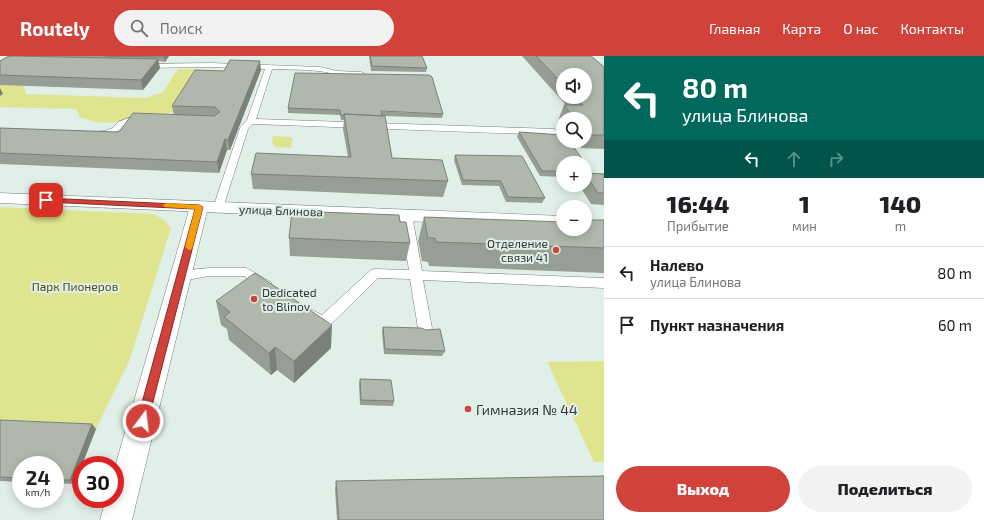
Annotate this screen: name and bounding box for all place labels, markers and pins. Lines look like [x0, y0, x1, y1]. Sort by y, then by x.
pin [29, 183, 63, 217]
place label: Отделение связи 41 [487, 236, 548, 264]
marker: Отделение связи 41 [551, 245, 561, 255]
place label: Dedicated to Blinov [262, 285, 317, 313]
marker: Dedicated to Blinov [249, 294, 259, 304]
place label: Гимназия № 44 [476, 401, 578, 418]
marker: Гимназия № 44 [463, 404, 473, 414]

